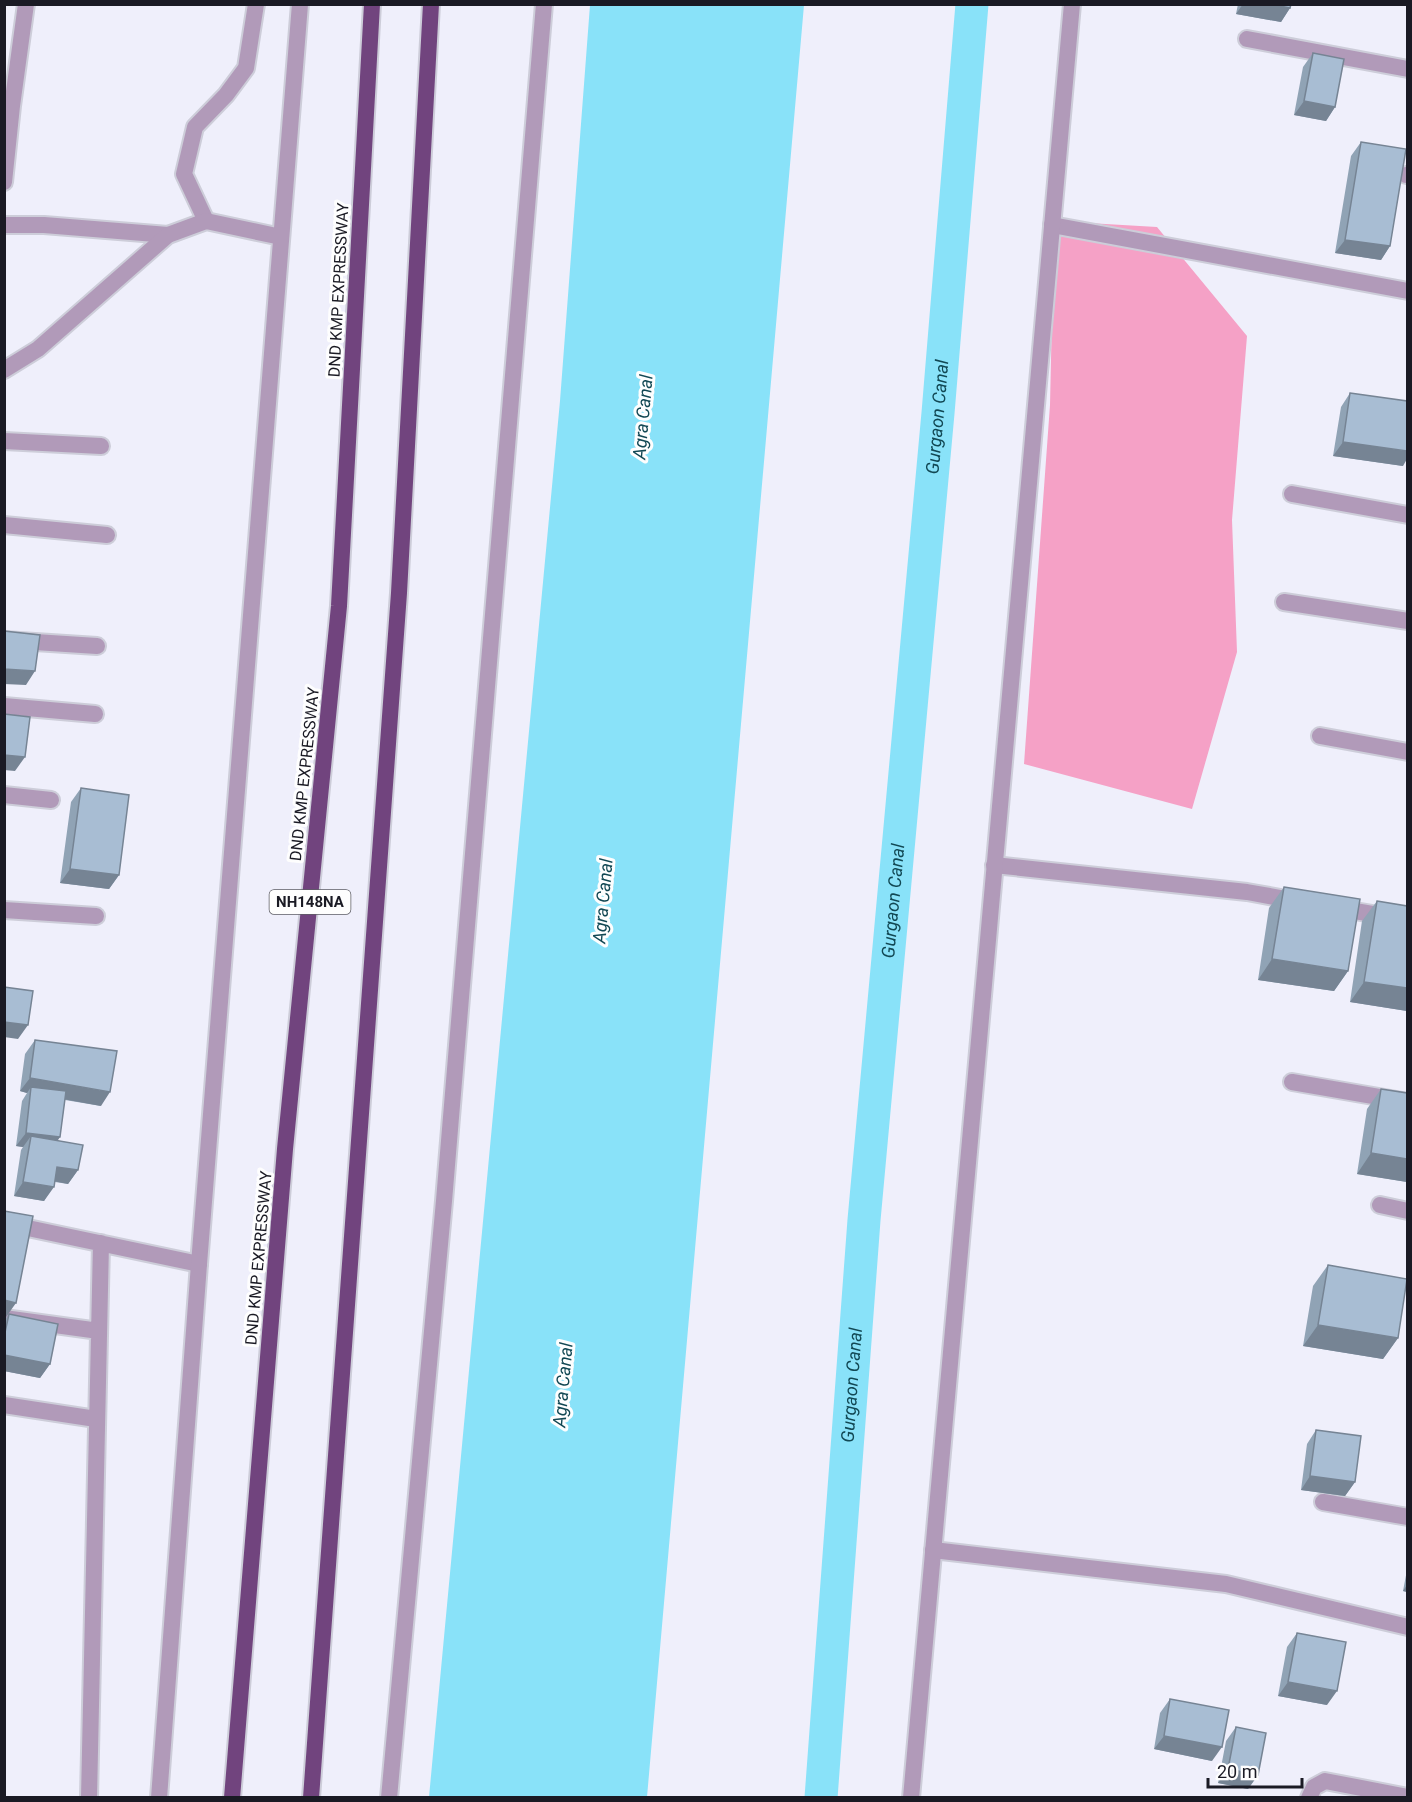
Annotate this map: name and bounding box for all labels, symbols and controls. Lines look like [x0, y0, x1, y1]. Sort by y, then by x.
street label: DND KMP EXPRESSWAY [324, 202, 353, 378]
water label: Gurgaon Canal [921, 358, 952, 475]
water label: Agra Canal [628, 373, 657, 461]
street label: DND KMP EXPRESSWAY [286, 686, 323, 862]
water label: Gurgaon Canal [877, 842, 909, 959]
water label: Agra Canal [588, 857, 617, 945]
road number: NH148NA [270, 890, 350, 914]
street label: DND KMP EXPRESSWAY [241, 1170, 276, 1346]
water label: Gurgaon Canal [836, 1326, 866, 1443]
water label: Agra Canal [548, 1341, 577, 1429]
scale bar [1208, 1751, 1302, 1789]
text: 20 m [1217, 1761, 1257, 1782]

